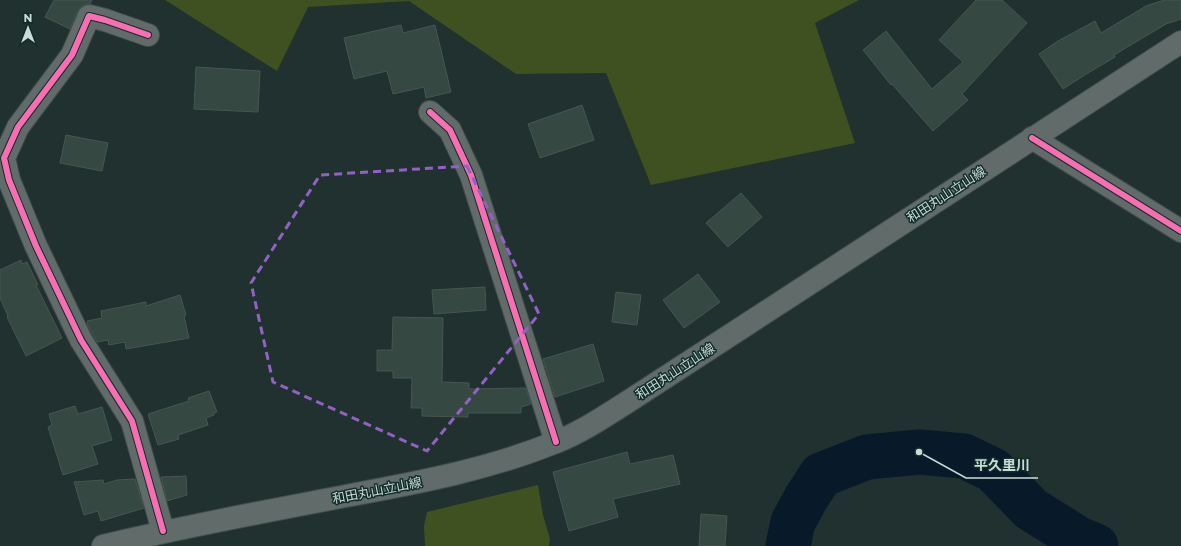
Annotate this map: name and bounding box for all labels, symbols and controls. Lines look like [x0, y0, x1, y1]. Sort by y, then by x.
north arrow [8, 8, 48, 48]
text: N [24, 11, 32, 25]
street label: 和田丸山立山線 [903, 163, 989, 225]
street label: 和田丸山立山線 [632, 340, 718, 402]
callout: 平久里川 [966, 452, 1038, 478]
text: 平久里川 [974, 456, 1030, 474]
street label: 和田丸山立山線 [331, 473, 423, 507]

